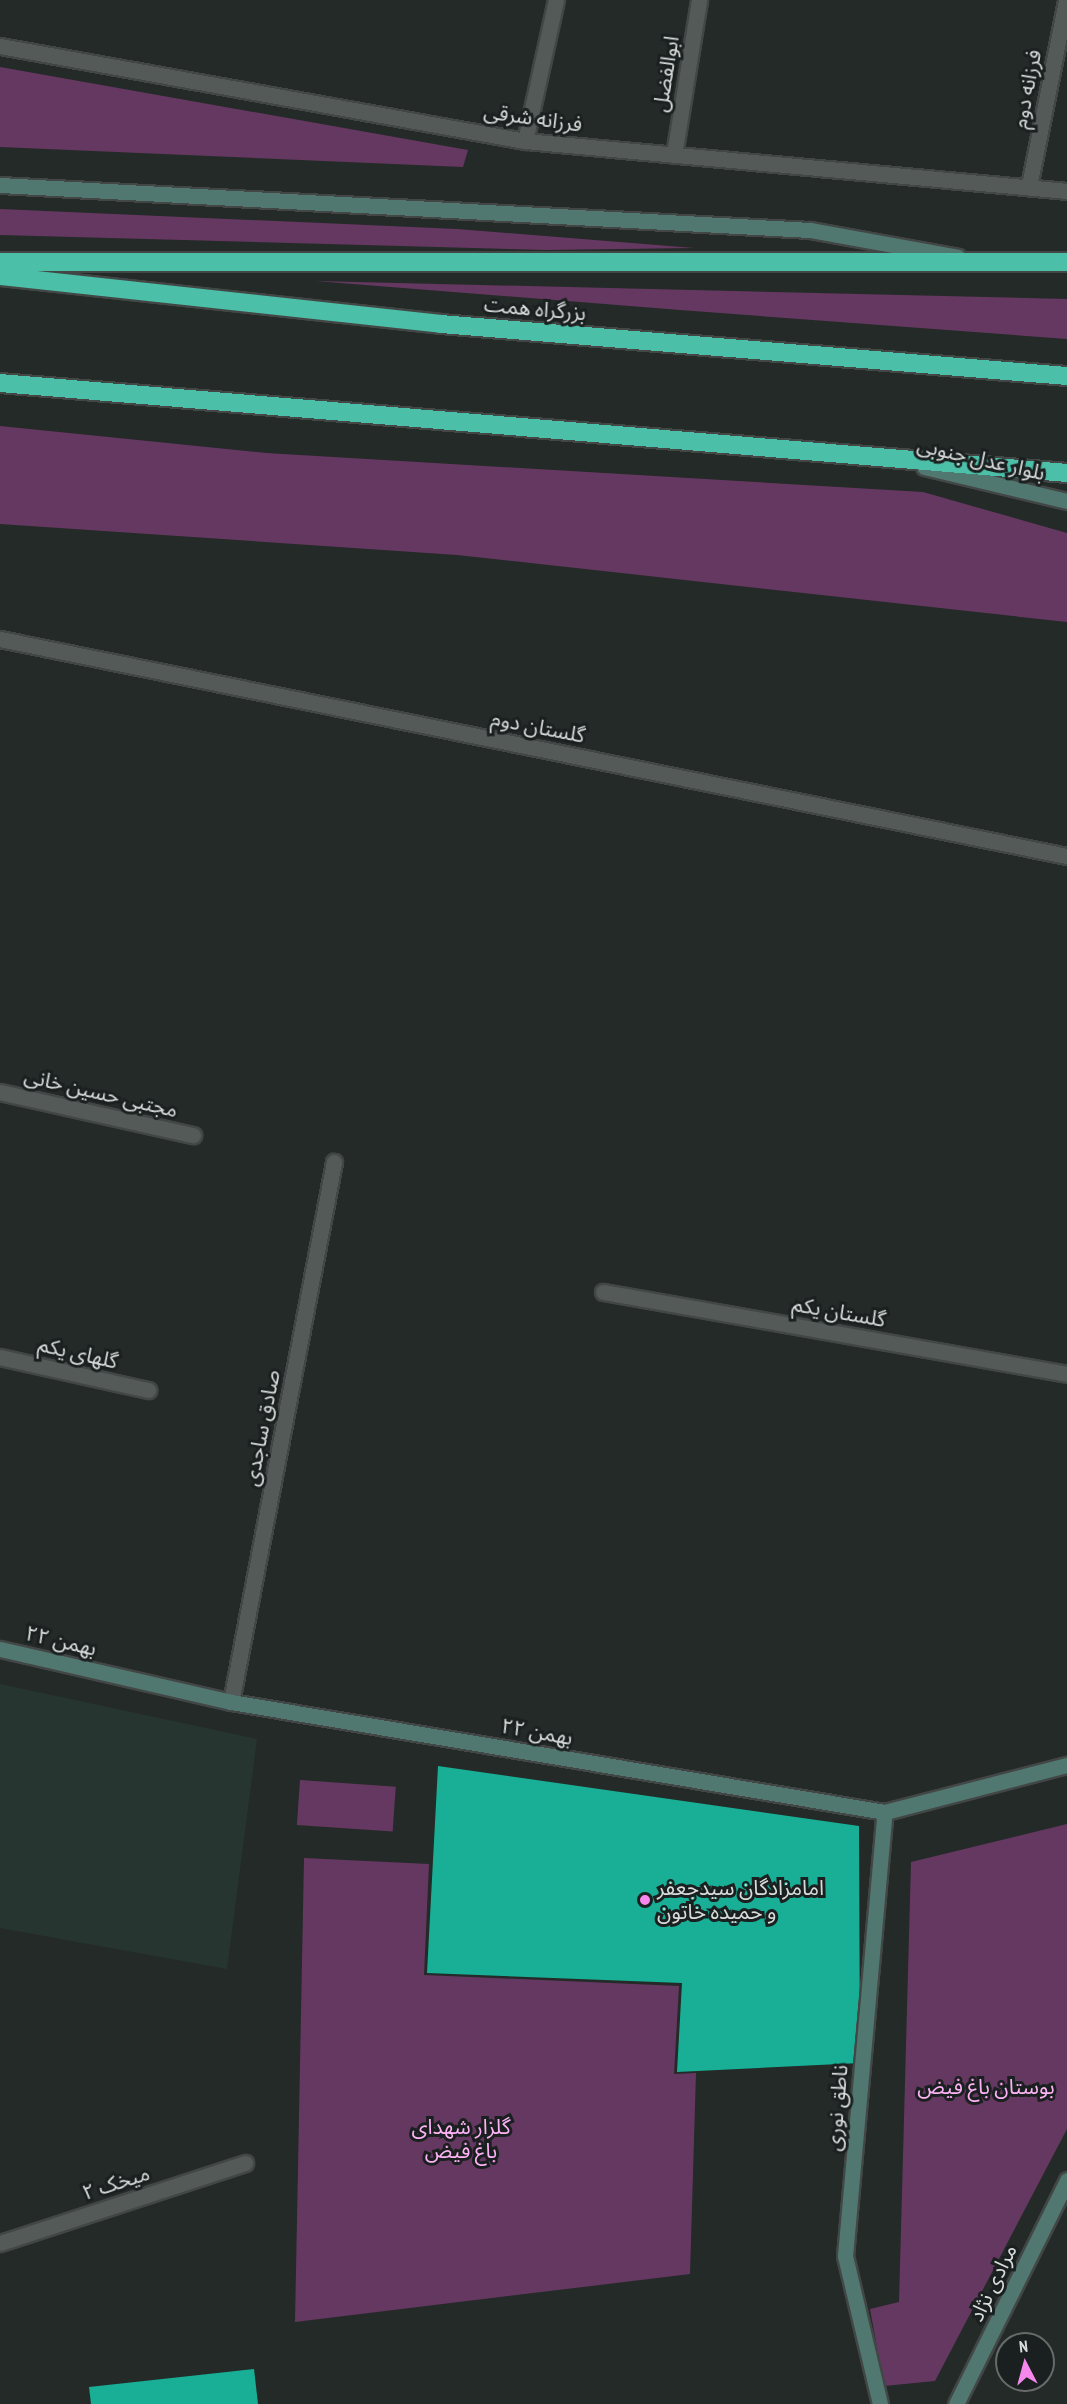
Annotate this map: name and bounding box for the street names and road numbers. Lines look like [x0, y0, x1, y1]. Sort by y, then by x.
street label: ابوالفضل [648, 34, 684, 114]
street label: فرزانه دوم [1007, 47, 1047, 131]
street label: فرزانه شرقی [482, 99, 584, 137]
street label: بزرگراه همت [483, 292, 587, 326]
street label: بلوار عدل جنوبی [915, 432, 1047, 486]
street label: گلستان دوم [489, 706, 587, 748]
street label: مجتبی حسین خانی [22, 1063, 180, 1123]
street label: گلستان یکم [790, 1291, 888, 1333]
street label: گلهای یکم [36, 1332, 120, 1374]
street label: صادق ساجدی [238, 1368, 286, 1488]
street label: ۲۲ بهمن [23, 1621, 99, 1661]
street label: ۲۲ بهمن [499, 1713, 575, 1751]
street label: ناطق نوری [821, 2064, 853, 2152]
street label: میخک ۲ [79, 2160, 153, 2206]
street label: مرادی نژاد [964, 2240, 1022, 2326]

